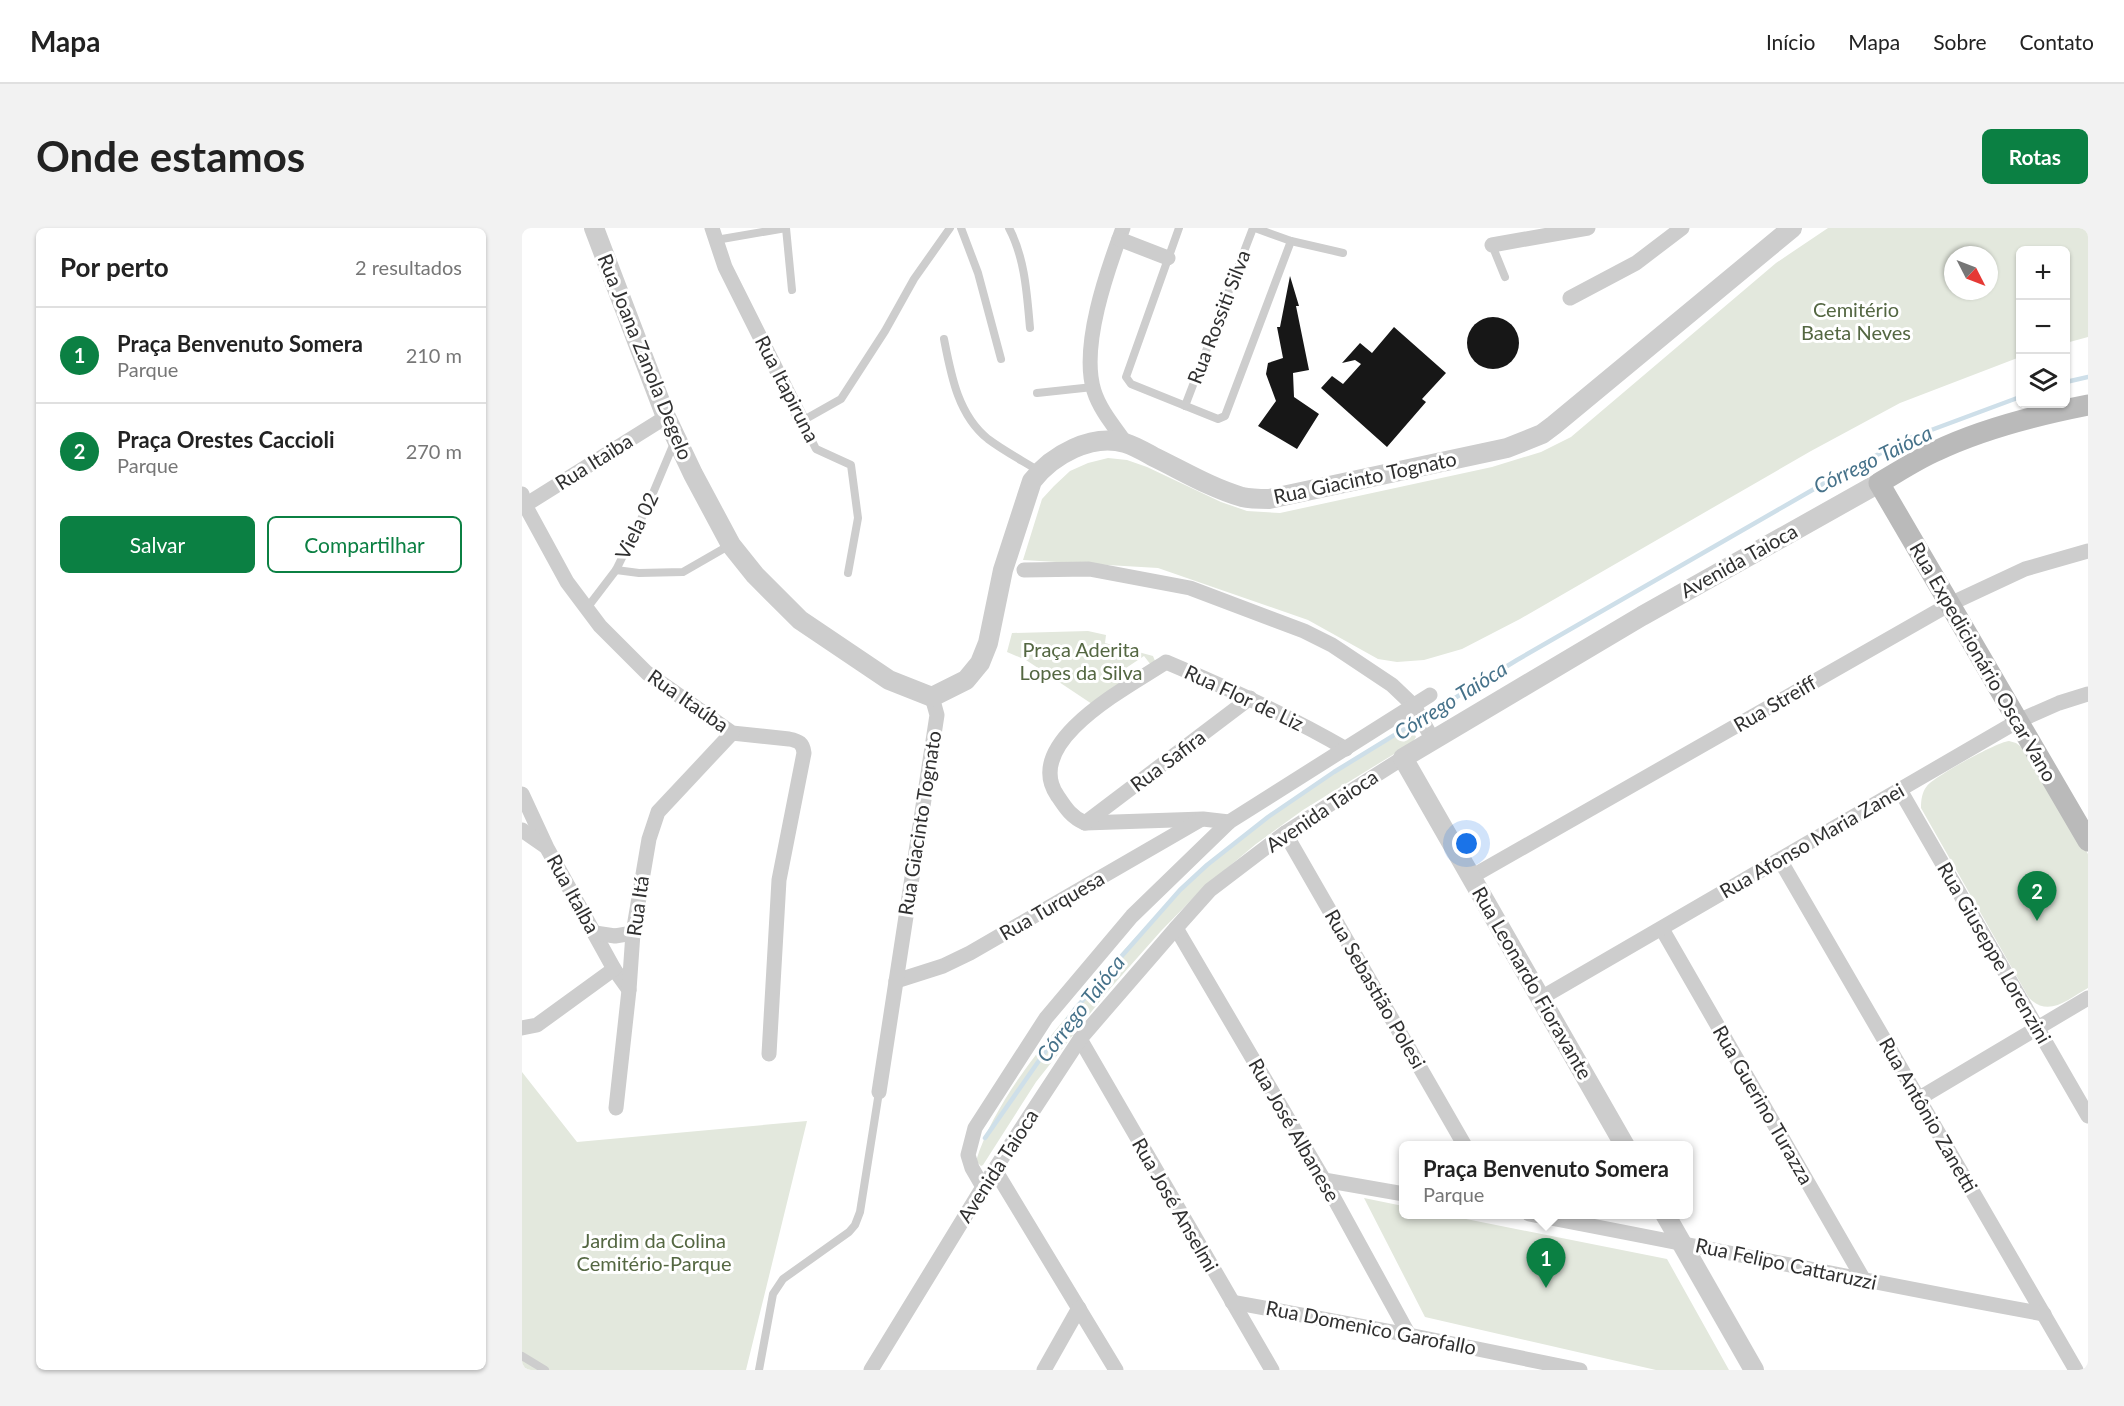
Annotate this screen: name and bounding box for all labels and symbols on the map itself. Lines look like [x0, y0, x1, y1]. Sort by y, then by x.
street label: Rua Rossiti Silva [1182, 246, 1255, 387]
north arrow [1944, 246, 1998, 300]
street label: Rua Joana Zanola Degelo [594, 250, 698, 463]
park label: Cemitério Baeta Neves [1801, 297, 1911, 344]
street label: Rua Itapiruna [751, 331, 825, 446]
water label: Córrego Taióca [1809, 419, 1936, 498]
street label: Rua Itaiba [550, 428, 637, 494]
street label: Rua Giacinto Tognato [1271, 446, 1458, 508]
street label: Viela 02 [610, 488, 663, 563]
street label: Avenida Taioca [1676, 518, 1801, 602]
street label: Rua Expedicionário Oscar Vano [1905, 537, 2062, 786]
park label: Praça Aderita Lopes da Silva [1019, 637, 1143, 684]
water label: Córrego Taióca [1389, 655, 1511, 744]
street label: Rua Flor de Liz [1181, 659, 1308, 735]
street label: Rua Itaúba [644, 664, 734, 737]
street label: Rua Streiff [1729, 670, 1821, 736]
street label: Rua Safira [1125, 724, 1209, 796]
street label: Rua Giacinto Tognato [893, 729, 945, 917]
street label: Avenida Taioca [1261, 764, 1382, 856]
street label: Rua Afonso Maria Zanei [1715, 778, 1908, 903]
your location [1452, 829, 1481, 858]
street label: Rua Italba [542, 850, 605, 937]
street label: Rua Giuseppe Lorenzini [1933, 858, 2057, 1047]
street label: Rua Turquesa [995, 865, 1108, 945]
pin: 2 [2018, 872, 2056, 921]
street label: Rua Itá [621, 874, 653, 938]
street label: Rua Leonardo Fioravante [1468, 882, 1598, 1083]
street label: Rua Sebastião Polesi [1321, 905, 1431, 1072]
water label: Córrego Taióca [1030, 950, 1129, 1066]
street label: Rua Guerino Turazza [1709, 1021, 1819, 1188]
street label: Rua Antônio Zanetti [1875, 1033, 1983, 1196]
street label: Rua José Albanese [1244, 1054, 1346, 1205]
street label: Avenida Taioca [952, 1104, 1043, 1227]
street label: Rua José Anselmi [1128, 1133, 1224, 1276]
park label: Jardim da Colina Cemitério-Parque [577, 1228, 731, 1275]
street label: Rua Felipo Cattaruzzi [1693, 1232, 1879, 1294]
pin: 1 [1526, 1238, 1566, 1288]
street label: Rua Domenico Garofallo [1264, 1295, 1478, 1359]

